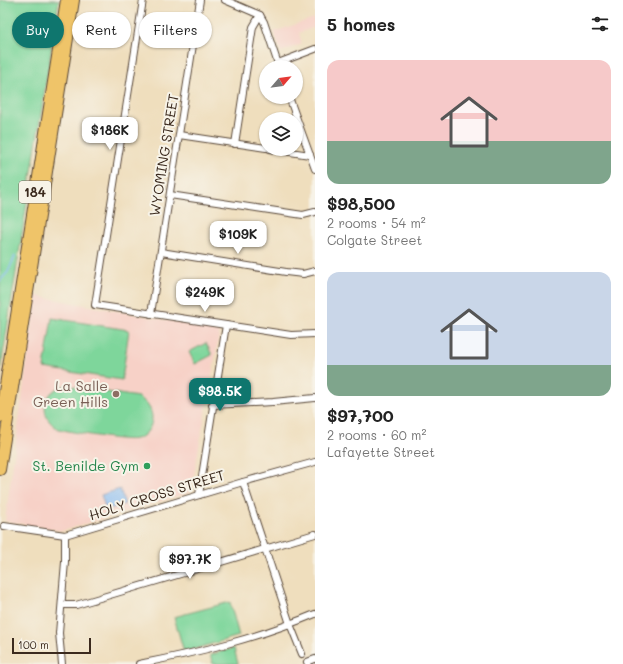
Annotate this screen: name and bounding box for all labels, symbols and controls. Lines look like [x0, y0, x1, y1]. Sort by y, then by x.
chip: Buy [12, 12, 64, 48]
chip: Rent [72, 12, 131, 48]
chip: Filters [139, 12, 212, 48]
text: 5 homes [327, 13, 395, 35]
icon: filters [589, 13, 611, 35]
north arrow [259, 60, 303, 104]
map controls [259, 60, 303, 156]
icon: home [433, 86, 505, 158]
street label: WYOMING STREET [144, 92, 183, 217]
button: layers [259, 112, 303, 156]
pin: $186K [82, 117, 138, 151]
text: $186K [91, 121, 129, 138]
road number: 184 [19, 181, 51, 203]
text: $98,500 [327, 192, 395, 214]
text: 2 rooms · 54 m² [327, 214, 426, 231]
pin: $109K [210, 221, 266, 255]
text: $109K [219, 225, 257, 242]
text: Colgate Street [327, 231, 422, 248]
pin: $249K [177, 279, 233, 313]
text: $249K [185, 283, 225, 300]
icon: home [433, 298, 505, 370]
place label: La Salle Green Hills [33, 376, 108, 411]
pin: $98.5K [187, 378, 253, 412]
text: $98.5K [198, 382, 242, 399]
marker: La Salle Green Hills [111, 389, 121, 399]
text: $97,700 [327, 404, 394, 426]
text: 2 rooms · 60 m² [327, 426, 426, 443]
text: Lafayette Street [327, 443, 435, 460]
place label: St. Benilde Gym [33, 456, 139, 475]
marker: St. Benilde Gym [142, 461, 152, 471]
street label: HOLY CROSS STREET [87, 465, 227, 524]
pin: $97.7K [157, 546, 223, 580]
text: $97.7K [169, 550, 211, 567]
scale bar [12, 636, 91, 655]
text: 100 m [18, 637, 49, 652]

